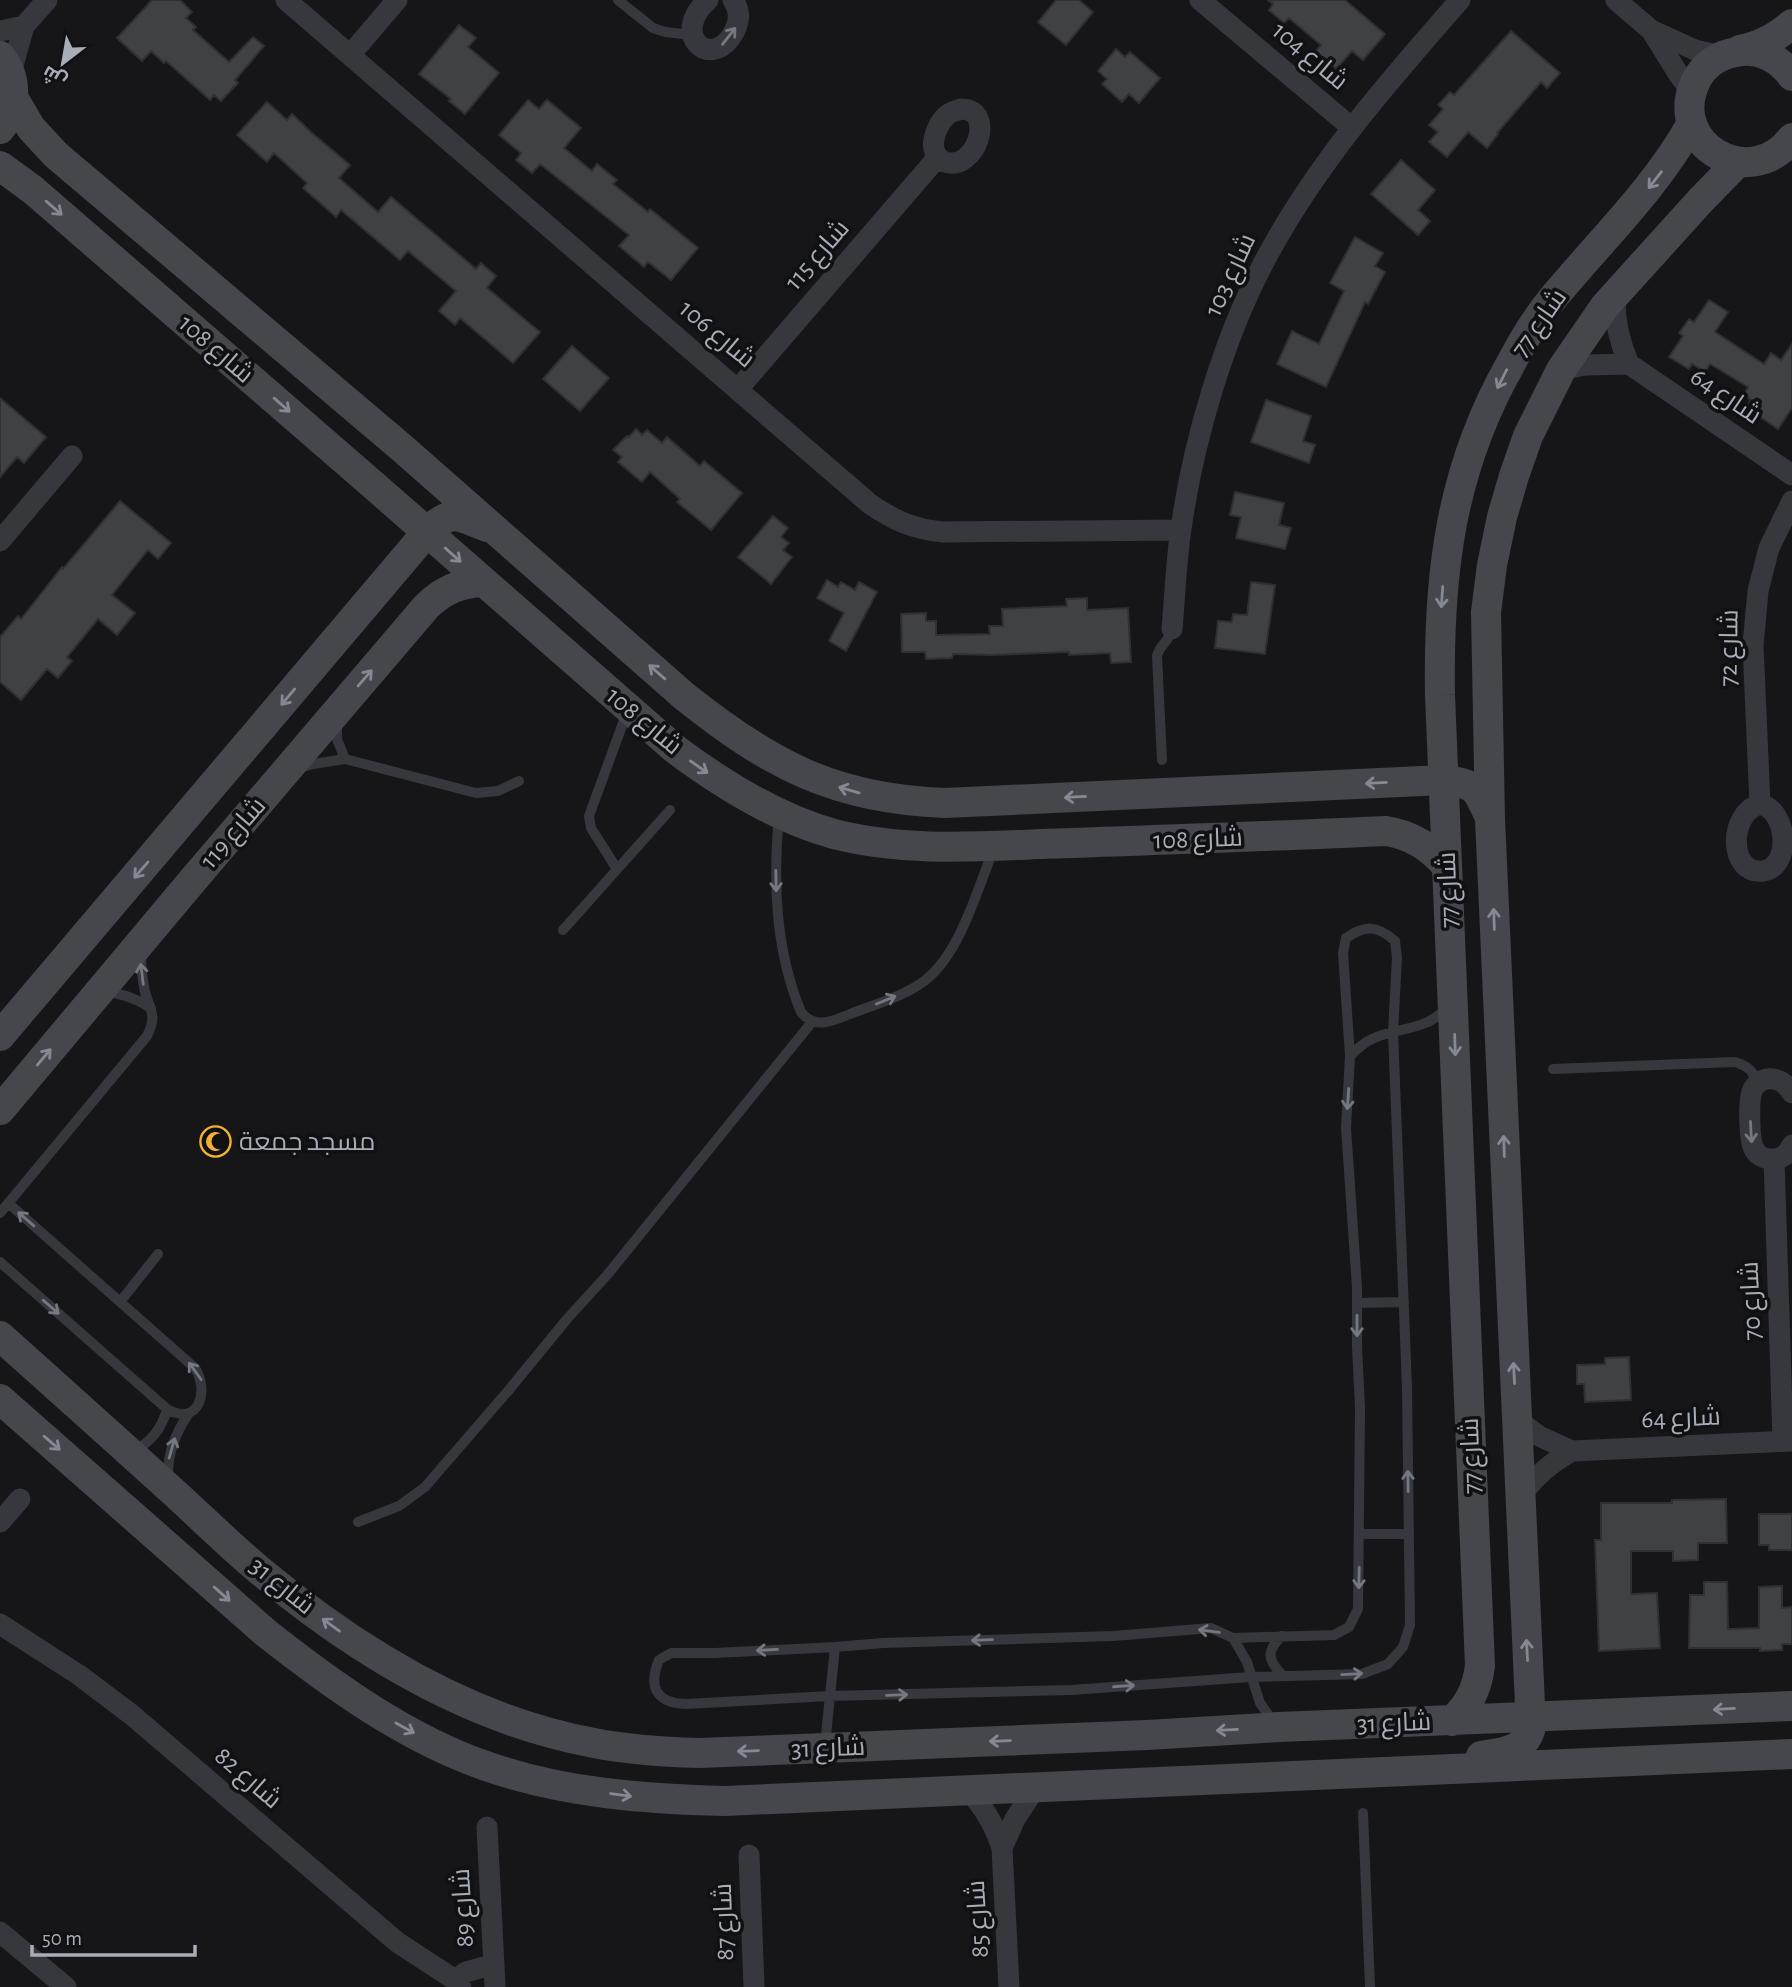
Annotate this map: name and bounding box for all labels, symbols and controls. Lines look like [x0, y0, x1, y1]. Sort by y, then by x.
street label: شارع 104 [1265, 17, 1353, 97]
north arrow [28, 28, 98, 98]
one-way arrow [721, 28, 736, 46]
text: ش [39, 61, 71, 92]
one-way arrow [1647, 170, 1662, 189]
one-way arrow [45, 200, 63, 216]
street label: شارع 115 [780, 215, 856, 297]
street label: شارع 103 [1200, 230, 1263, 322]
street label: شارع 77 [1506, 284, 1574, 363]
street label: شارع 106 [672, 295, 760, 375]
street label: شارع 108 [172, 310, 258, 390]
street label: شارع 64 [1684, 363, 1766, 431]
one-way arrow [1495, 369, 1509, 389]
one-way arrow [272, 397, 290, 413]
one-way arrow [443, 547, 461, 563]
one-way arrow [1435, 585, 1448, 608]
street label: شارع 72 [1715, 609, 1746, 687]
one-way arrow [648, 664, 666, 680]
one-way arrow [357, 669, 373, 687]
street label: شارع 108 [599, 682, 687, 762]
one-way arrow [280, 687, 296, 705]
one-way arrow [689, 760, 708, 774]
one-way arrow [1365, 777, 1388, 790]
one-way arrow [838, 782, 860, 795]
one-way arrow [1064, 791, 1087, 804]
street label: شارع 119 [195, 792, 273, 875]
street label: شارع 108 [1153, 824, 1243, 857]
street label: شارع 77 [1434, 851, 1465, 929]
one-way arrow [133, 861, 149, 879]
one-way arrow [769, 869, 783, 892]
one-way arrow [1488, 908, 1501, 931]
one-way arrow [136, 963, 149, 986]
one-way arrow [874, 992, 896, 1005]
one-way arrow [1448, 1033, 1461, 1056]
one-way arrow [36, 1049, 52, 1067]
one-way arrow [1341, 1087, 1354, 1110]
one-way arrow [1745, 1120, 1758, 1143]
mosque icon: مسجد جمعة [199, 1125, 233, 1159]
place label: مسجد جمعة [239, 1129, 375, 1155]
one-way arrow [1498, 1135, 1511, 1158]
one-way arrow [17, 1211, 35, 1227]
street label: شارع 70 [1737, 1261, 1768, 1341]
one-way arrow [42, 1299, 60, 1315]
one-way arrow [1350, 1314, 1364, 1337]
one-way arrow [188, 1362, 202, 1381]
one-way arrow [1508, 1362, 1521, 1385]
street label: شارع 64 [1641, 1404, 1721, 1435]
street label: شارع 77 [1457, 1417, 1488, 1495]
one-way arrow [42, 1435, 60, 1451]
one-way arrow [167, 1437, 180, 1459]
one-way arrow [1401, 1470, 1415, 1493]
street label: شارع 31 [243, 1553, 319, 1622]
one-way arrow [1352, 1566, 1366, 1589]
one-way arrow [213, 1586, 231, 1602]
one-way arrow [323, 1618, 341, 1633]
one-way arrow [1198, 1624, 1221, 1637]
one-way arrow [971, 1633, 994, 1646]
one-way arrow [1521, 1638, 1534, 1661]
one-way arrow [755, 1644, 778, 1657]
one-way arrow [1340, 1667, 1363, 1680]
one-way arrow [1113, 1679, 1135, 1692]
one-way arrow [885, 1688, 908, 1701]
one-way arrow [1713, 1703, 1736, 1716]
street label: شارع 31 [1356, 1709, 1432, 1740]
one-way arrow [395, 1721, 415, 1735]
one-way arrow [1216, 1724, 1239, 1737]
street label: شارع 31 [790, 1734, 866, 1765]
one-way arrow [989, 1734, 1012, 1747]
street label: شارع 82 [208, 1742, 286, 1816]
one-way arrow [737, 1744, 760, 1757]
one-way arrow [609, 1789, 632, 1802]
street label: شارع 89 [448, 1868, 481, 1948]
street label: شارع 85 [963, 1879, 996, 1959]
street label: شارع 87 [710, 1883, 741, 1961]
scale bar [32, 1913, 194, 1957]
text: 50 m [42, 1928, 82, 1949]

